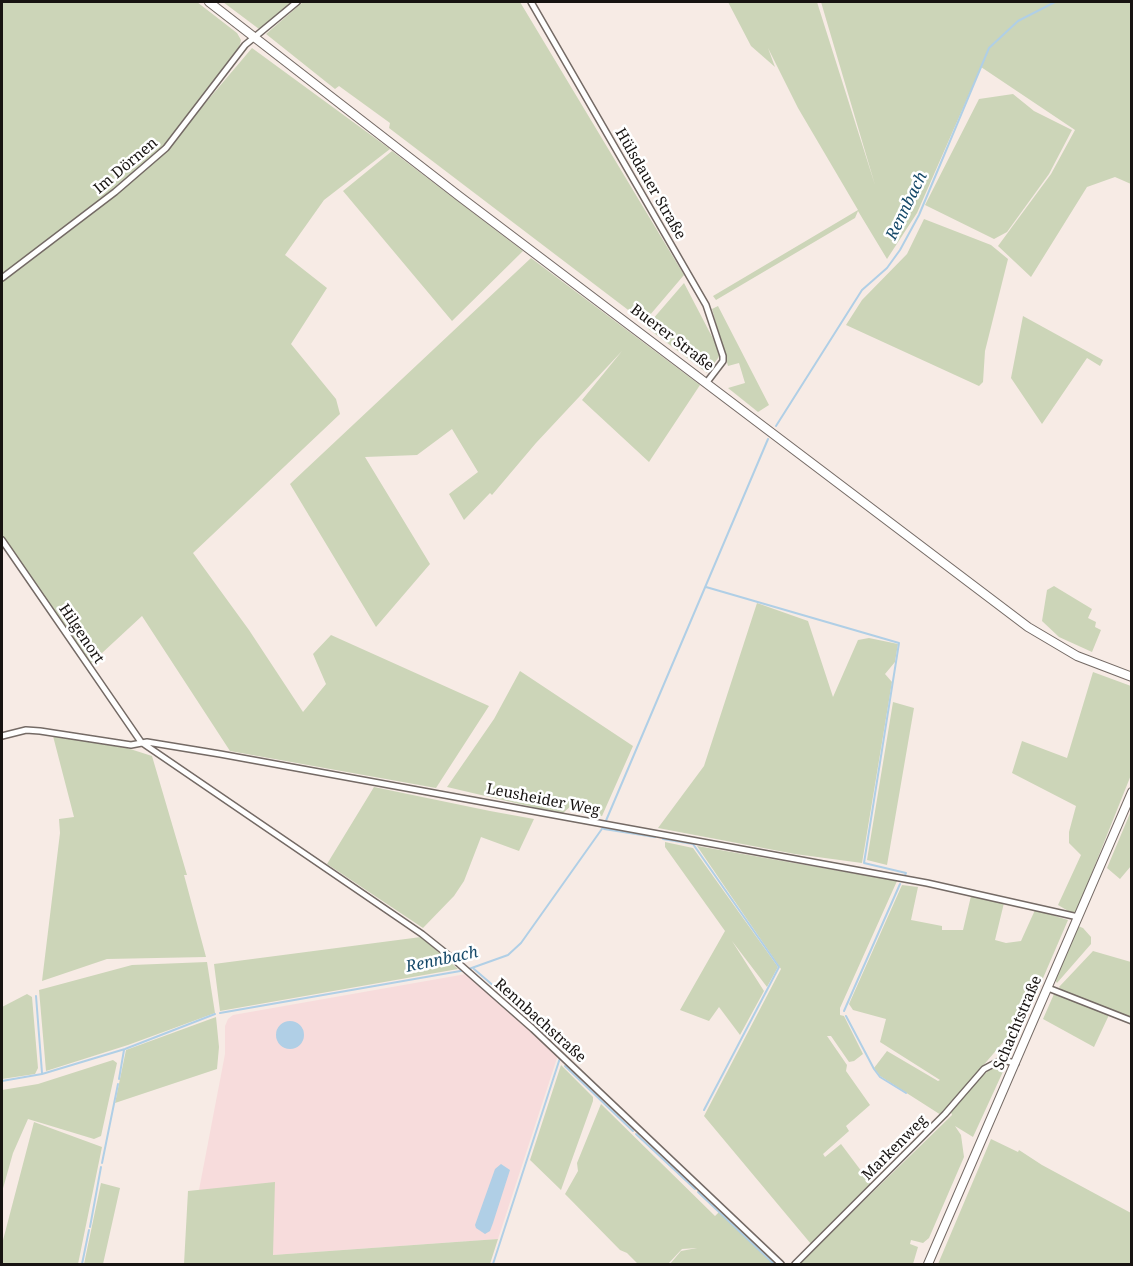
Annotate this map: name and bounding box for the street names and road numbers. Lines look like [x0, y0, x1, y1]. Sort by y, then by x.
street label: Hülsdauer Straße [611, 125, 689, 243]
street label: Im Dörnen [91, 134, 161, 198]
street label: Buerer Straße [627, 301, 717, 375]
street label: Hilgenort [54, 601, 108, 667]
street label: Leusheider Weg [485, 780, 601, 820]
street label: Schachtstraße [990, 973, 1046, 1073]
street label: Rennbachstraße [491, 975, 589, 1067]
street label: Markenweg [859, 1112, 931, 1184]

